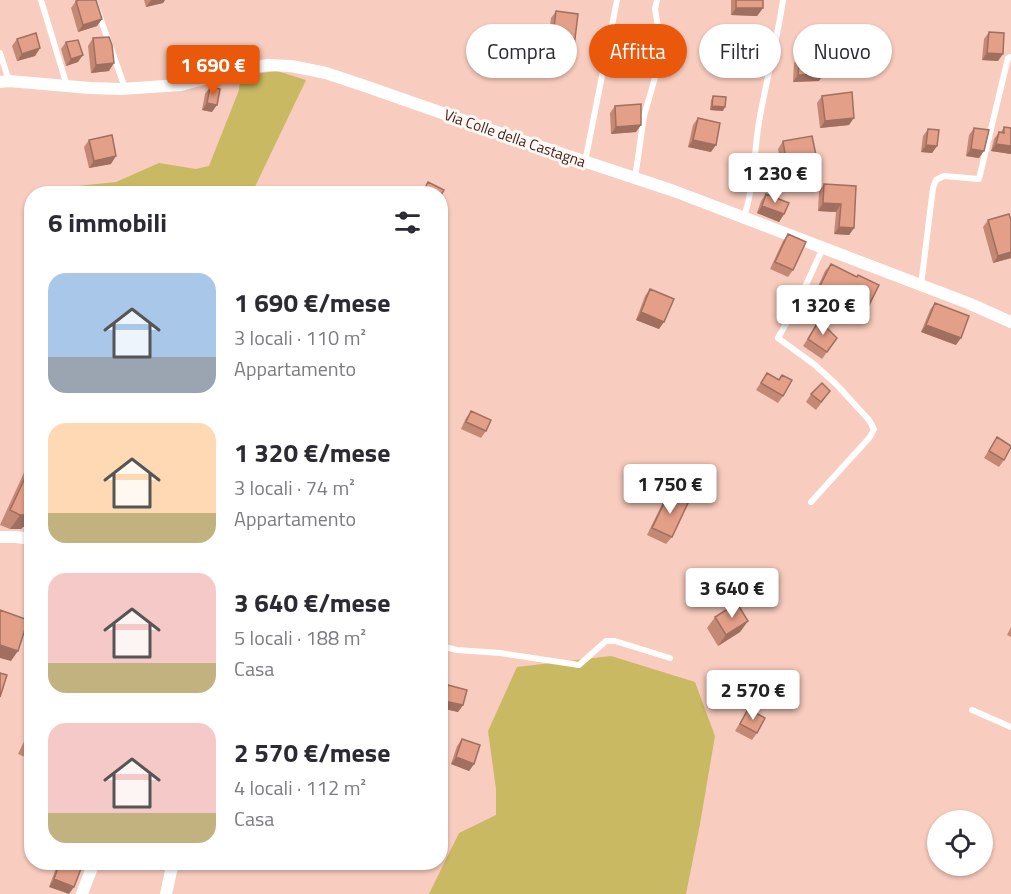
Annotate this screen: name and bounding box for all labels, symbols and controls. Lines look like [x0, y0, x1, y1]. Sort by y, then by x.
chip: Compra [466, 24, 577, 78]
chip: Affitta [589, 24, 687, 78]
chip: Filtri [699, 24, 781, 78]
chip: Nuovo [793, 24, 892, 78]
pin: 1 690 € [158, 45, 268, 96]
text: 1 690 € [181, 49, 245, 80]
street label: Via Colle della Castagna [441, 103, 589, 173]
pin: 1 230 € [720, 153, 830, 204]
text: 1 230 € [743, 157, 807, 188]
text: 6 immobili [48, 203, 167, 242]
icon: filters [391, 206, 424, 239]
text: 1 690 €/mese [234, 283, 390, 322]
pin: 1 320 € [768, 285, 878, 336]
text: 1 320 € [791, 289, 855, 320]
icon: home [96, 297, 168, 369]
text: 3 locali · 110 m² [234, 322, 366, 353]
text: Appartamento [234, 353, 356, 384]
text: 1 320 €/mese [234, 433, 390, 472]
icon: home [96, 447, 168, 519]
pin: 1 750 € [615, 464, 725, 515]
text: 1 750 € [638, 468, 702, 499]
text: 3 locali · 74 m² [234, 472, 355, 503]
text: Appartamento [234, 503, 356, 534]
pin: 3 640 € [677, 568, 787, 619]
text: 3 640 € [700, 572, 764, 603]
text: 3 640 €/mese [234, 583, 390, 622]
icon: home [96, 597, 168, 669]
text: 5 locali · 188 m² [234, 622, 366, 653]
text: Casa [234, 653, 274, 684]
pin: 2 570 € [698, 670, 808, 721]
text: 2 570 € [721, 674, 785, 705]
text: 2 570 €/mese [234, 733, 390, 772]
icon: home [96, 747, 168, 819]
text: 4 locali · 112 m² [234, 772, 366, 803]
text: Casa [234, 803, 274, 834]
map controls [927, 810, 993, 876]
button: locate [927, 810, 993, 876]

